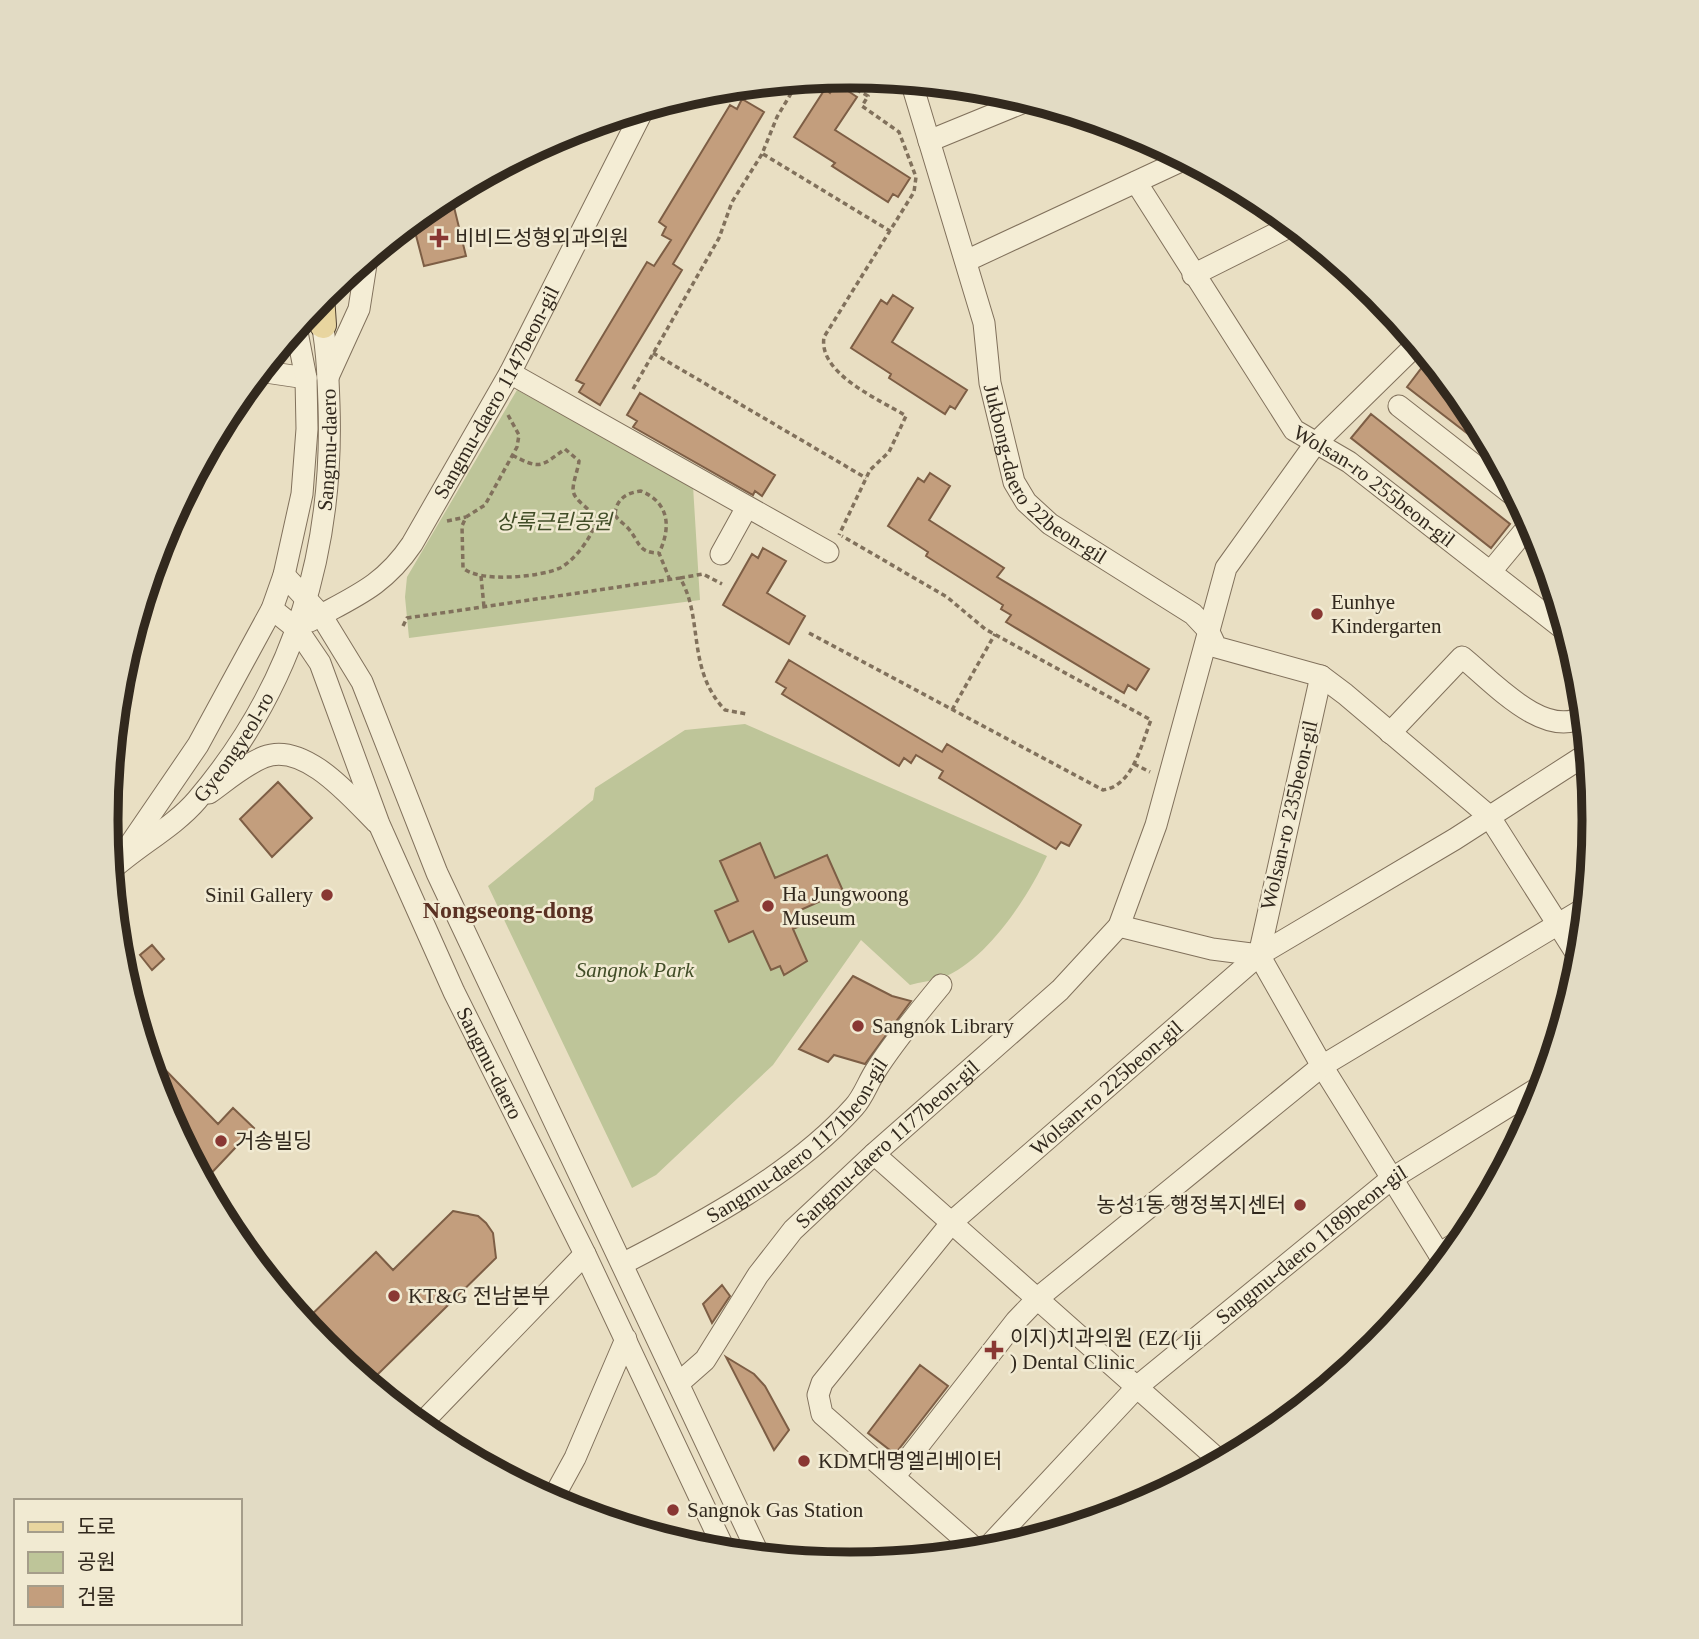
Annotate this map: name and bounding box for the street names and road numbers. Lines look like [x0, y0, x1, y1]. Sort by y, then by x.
street label: Sangmu-daero 1147beon-gil [428, 282, 564, 503]
street label: Jukbong-daero 22beon-gil [979, 382, 1111, 569]
street label: Sangmu-daero [312, 388, 341, 512]
street label: Wolsan-ro 255beon-gil [1289, 420, 1460, 552]
street label: Gyeongyeol-ro [188, 688, 279, 807]
street label: Wolsan-ro 235beon-gil [1256, 718, 1323, 912]
street label: Sangmu-daero [451, 1003, 528, 1123]
street label: Wolsan-ro 225beon-gil [1025, 1015, 1187, 1160]
street label: Sangmu-daero 1171beon-gil [702, 1053, 893, 1228]
street label: Sangmu-daero 1177beon-gil [791, 1055, 984, 1233]
street label: Sangmu-daero 1189beon-gil [1211, 1160, 1411, 1329]

